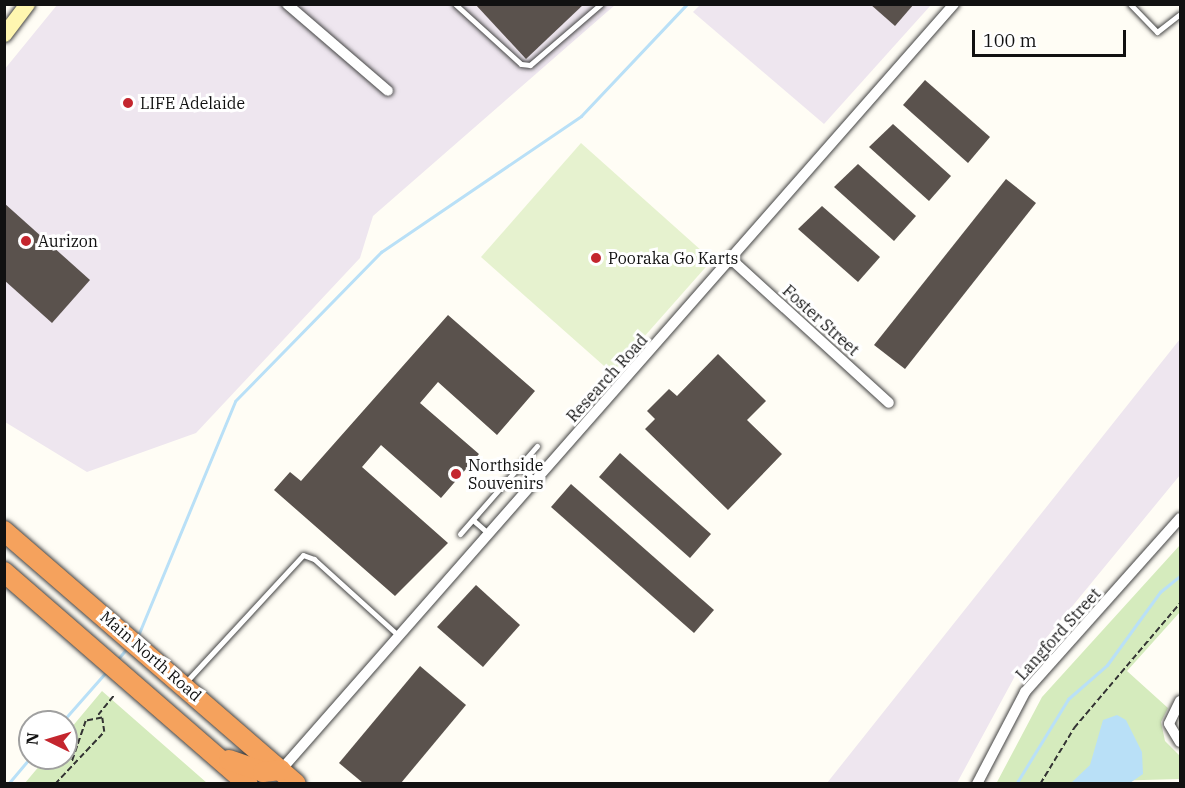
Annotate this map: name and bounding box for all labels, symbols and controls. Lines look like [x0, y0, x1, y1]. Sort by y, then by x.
scale bar [975, 18, 1130, 56]
text: 100 m [983, 29, 1037, 52]
place label: LIFE Adelaide [140, 93, 245, 113]
marker: LIFE Adelaide [121, 96, 135, 110]
place label: Aurizon [38, 231, 98, 251]
marker: Aurizon [19, 234, 33, 248]
place label: Pooraka Go Karts [608, 248, 738, 268]
marker: Pooraka Go Karts [589, 251, 603, 265]
street label: Foster Street [779, 281, 863, 359]
street label: Research Road [563, 330, 651, 426]
place label: Northside Souvenirs [468, 455, 543, 493]
marker: Northside Souvenirs [449, 467, 463, 481]
street label: Langford Street [1012, 584, 1104, 684]
street label: Main North Road [96, 607, 206, 705]
north arrow [18, 710, 78, 770]
text: N [22, 731, 43, 746]

